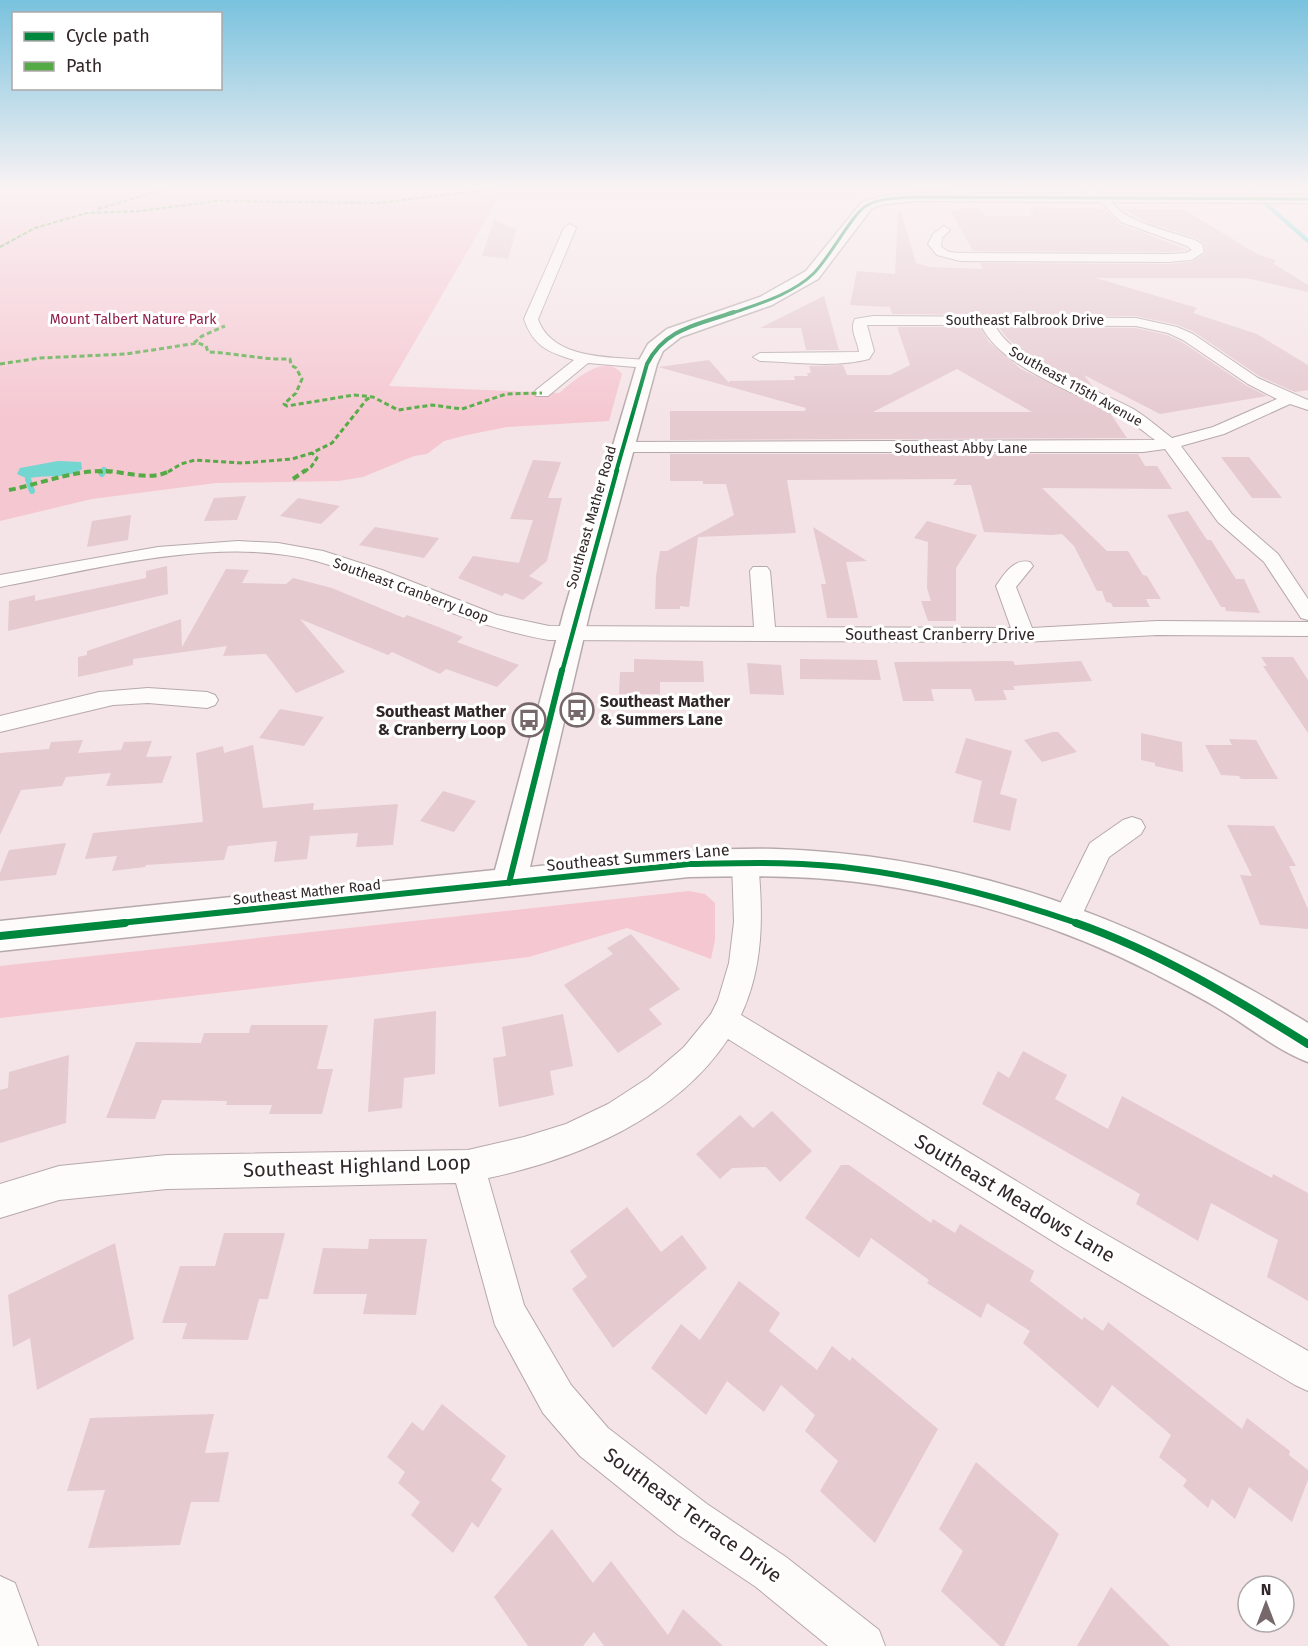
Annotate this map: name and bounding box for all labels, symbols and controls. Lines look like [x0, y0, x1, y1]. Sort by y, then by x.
legend [12, 12, 222, 90]
text: Cycle path [66, 25, 150, 47]
text: Path [66, 55, 102, 77]
park label: Mount Talbert Nature Park [50, 311, 217, 328]
street label: Southeast Falbrook Drive [946, 312, 1104, 329]
street label: Southeast 115th Avenue [1006, 343, 1145, 430]
street label: Southeast Abby Lane [895, 440, 1027, 457]
street label: Southeast Mather Road [563, 444, 620, 591]
street label: Southeast Cranberry Loop [331, 554, 491, 627]
street label: Southeast Cranberry Drive [845, 625, 1035, 644]
bus stop icon: Southeast Mather & Summers Lane [559, 692, 595, 728]
place label: Southeast Mather & Summers Lane [600, 692, 731, 729]
place label: Southeast Mather & Cranberry Loop [376, 702, 507, 739]
bus stop icon: Southeast Mather & Cranberry Loop [511, 702, 547, 738]
street label: Southeast Summers Lane [546, 840, 730, 875]
street label: Southeast Mather Road [232, 876, 382, 909]
street label: Southeast Meadows Lane [910, 1129, 1120, 1267]
street label: Southeast Highland Loop [243, 1150, 471, 1182]
street label: Southeast Terrace Drive [599, 1442, 787, 1588]
north arrow [1236, 1574, 1296, 1634]
text: N [1261, 1580, 1271, 1599]

